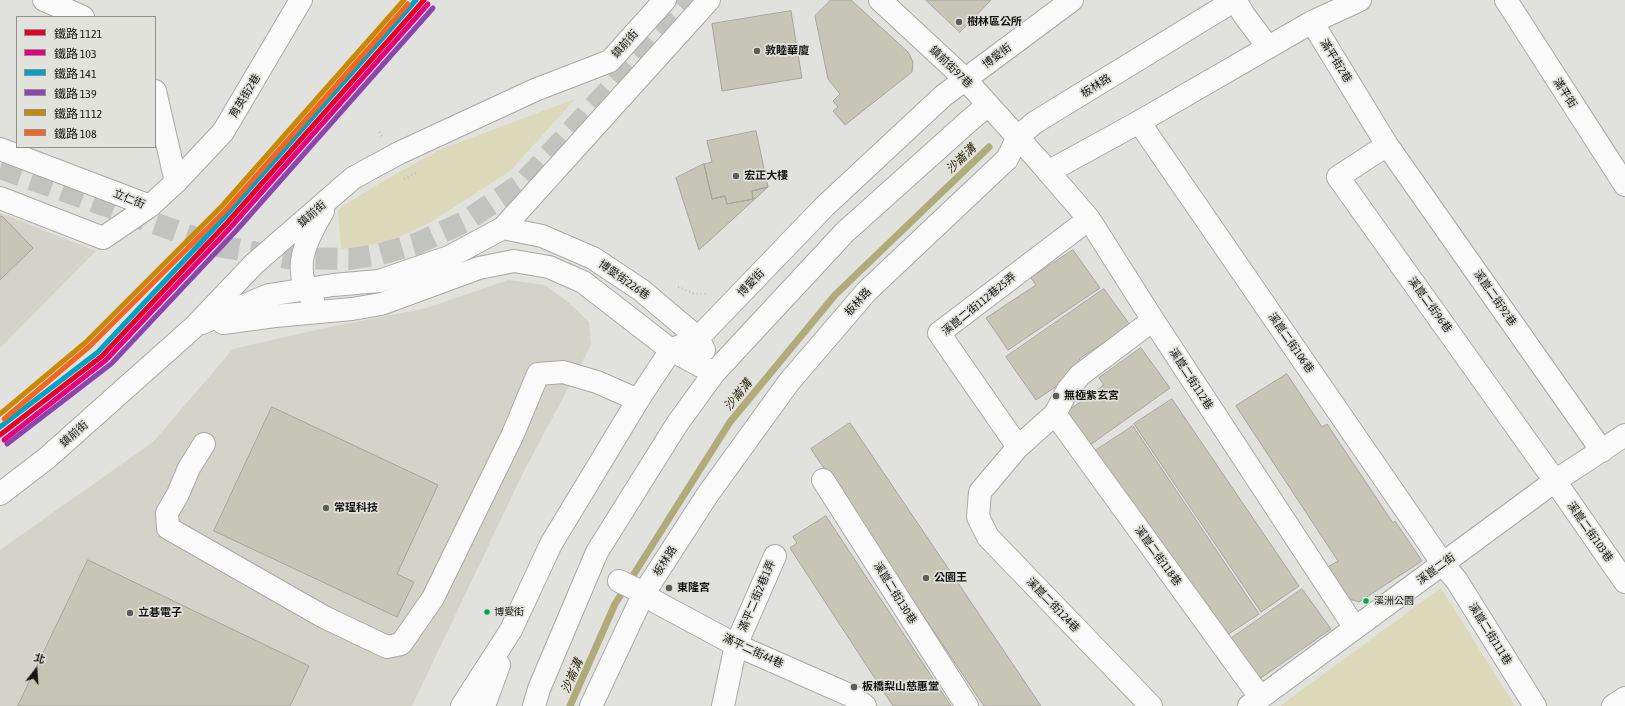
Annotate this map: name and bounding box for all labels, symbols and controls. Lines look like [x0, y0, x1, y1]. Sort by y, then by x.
place label: 樹林區公所 [967, 15, 1022, 29]
legend [16, 16, 156, 148]
marker: 樹林區公所 [954, 17, 964, 27]
text: 鐵路 1121 [54, 27, 102, 41]
street label: 鎮前街 [609, 27, 641, 61]
street label: 滿平街2巷 [1317, 37, 1355, 85]
street label: 博愛街 [980, 41, 1014, 71]
street label: 鎮前街97巷 [927, 43, 975, 91]
place label: 敦睦華廈 [765, 44, 809, 58]
marker: 敦睦華廈 [752, 46, 762, 56]
text: 鐵路 103 [54, 47, 97, 61]
text: 鐵路 141 [54, 67, 97, 81]
street label: 育英街2巷 [227, 72, 263, 120]
street label: 板林路 [1079, 72, 1113, 100]
street label: 滿平街 [1550, 76, 1580, 110]
text: 鐵路 139 [54, 87, 97, 101]
text: 鐵路 1112 [54, 107, 102, 121]
text: 鐵路 108 [54, 127, 97, 141]
water label: 沙崙溝 [943, 141, 979, 177]
place label: 宏正大樓 [744, 169, 788, 183]
marker: 宏正大樓 [731, 171, 741, 181]
street label: 立仁街 [111, 187, 147, 211]
street label: 鎮前街 [295, 198, 329, 230]
street label: 博愛街226巷 [596, 258, 652, 302]
street label: 博愛街 [735, 267, 767, 299]
street label: 溪崑二街92巷 [1471, 267, 1519, 329]
street label: 溪崑二街112巷25弄 [939, 270, 1019, 338]
street label: 溪崑二街96巷 [1405, 275, 1455, 335]
street label: 板林路 [842, 285, 874, 319]
street label: 溪崑二街106巷 [1265, 310, 1317, 376]
street label: 溪崑二街112巷 [1166, 346, 1216, 412]
water label: 沙崙溝 [721, 376, 755, 414]
place label: 無極紫玄宮 [1064, 389, 1119, 403]
marker: 無極紫玄宮 [1051, 391, 1061, 401]
street label: 鎮前街 [57, 418, 91, 450]
street label: 溪崑二街103巷 [1564, 499, 1616, 565]
place label: 常珵科技 [334, 501, 378, 515]
marker: 常珵科技 [321, 503, 331, 513]
street label: 溪崑二街118巷 [1132, 524, 1184, 588]
street label: 板林路 [650, 544, 680, 578]
street label: 溪崑二街 [1414, 551, 1458, 587]
street label: 滿平二街2巷1弄 [736, 558, 778, 634]
street label: 溪崑二街130巷 [871, 560, 919, 626]
place label: 公園王 [934, 571, 967, 585]
marker: 公園王 [921, 573, 931, 583]
street label: 溪崑二街124巷 [1024, 575, 1082, 635]
place label: 東隆宮 [677, 581, 710, 595]
marker: 東隆宮 [664, 583, 674, 593]
place label: 溪洲公園 [1374, 595, 1414, 607]
marker: 溪洲公園 [1361, 596, 1371, 606]
street label: 溪崑二街111巷 [1466, 601, 1514, 667]
place label: 立碁電子 [138, 606, 182, 620]
place label: 博愛街 [494, 606, 524, 618]
marker: 博愛街 [482, 607, 492, 617]
marker: 立碁電子 [125, 608, 135, 618]
street label: 滿平二街44巷 [721, 631, 785, 671]
north arrow [16, 650, 56, 690]
text: 北 [32, 651, 47, 666]
water label: 沙崙溝 [558, 657, 586, 695]
place label: 板橋梨山慈惠堂 [862, 680, 939, 694]
marker: 板橋梨山慈惠堂 [849, 682, 859, 692]

